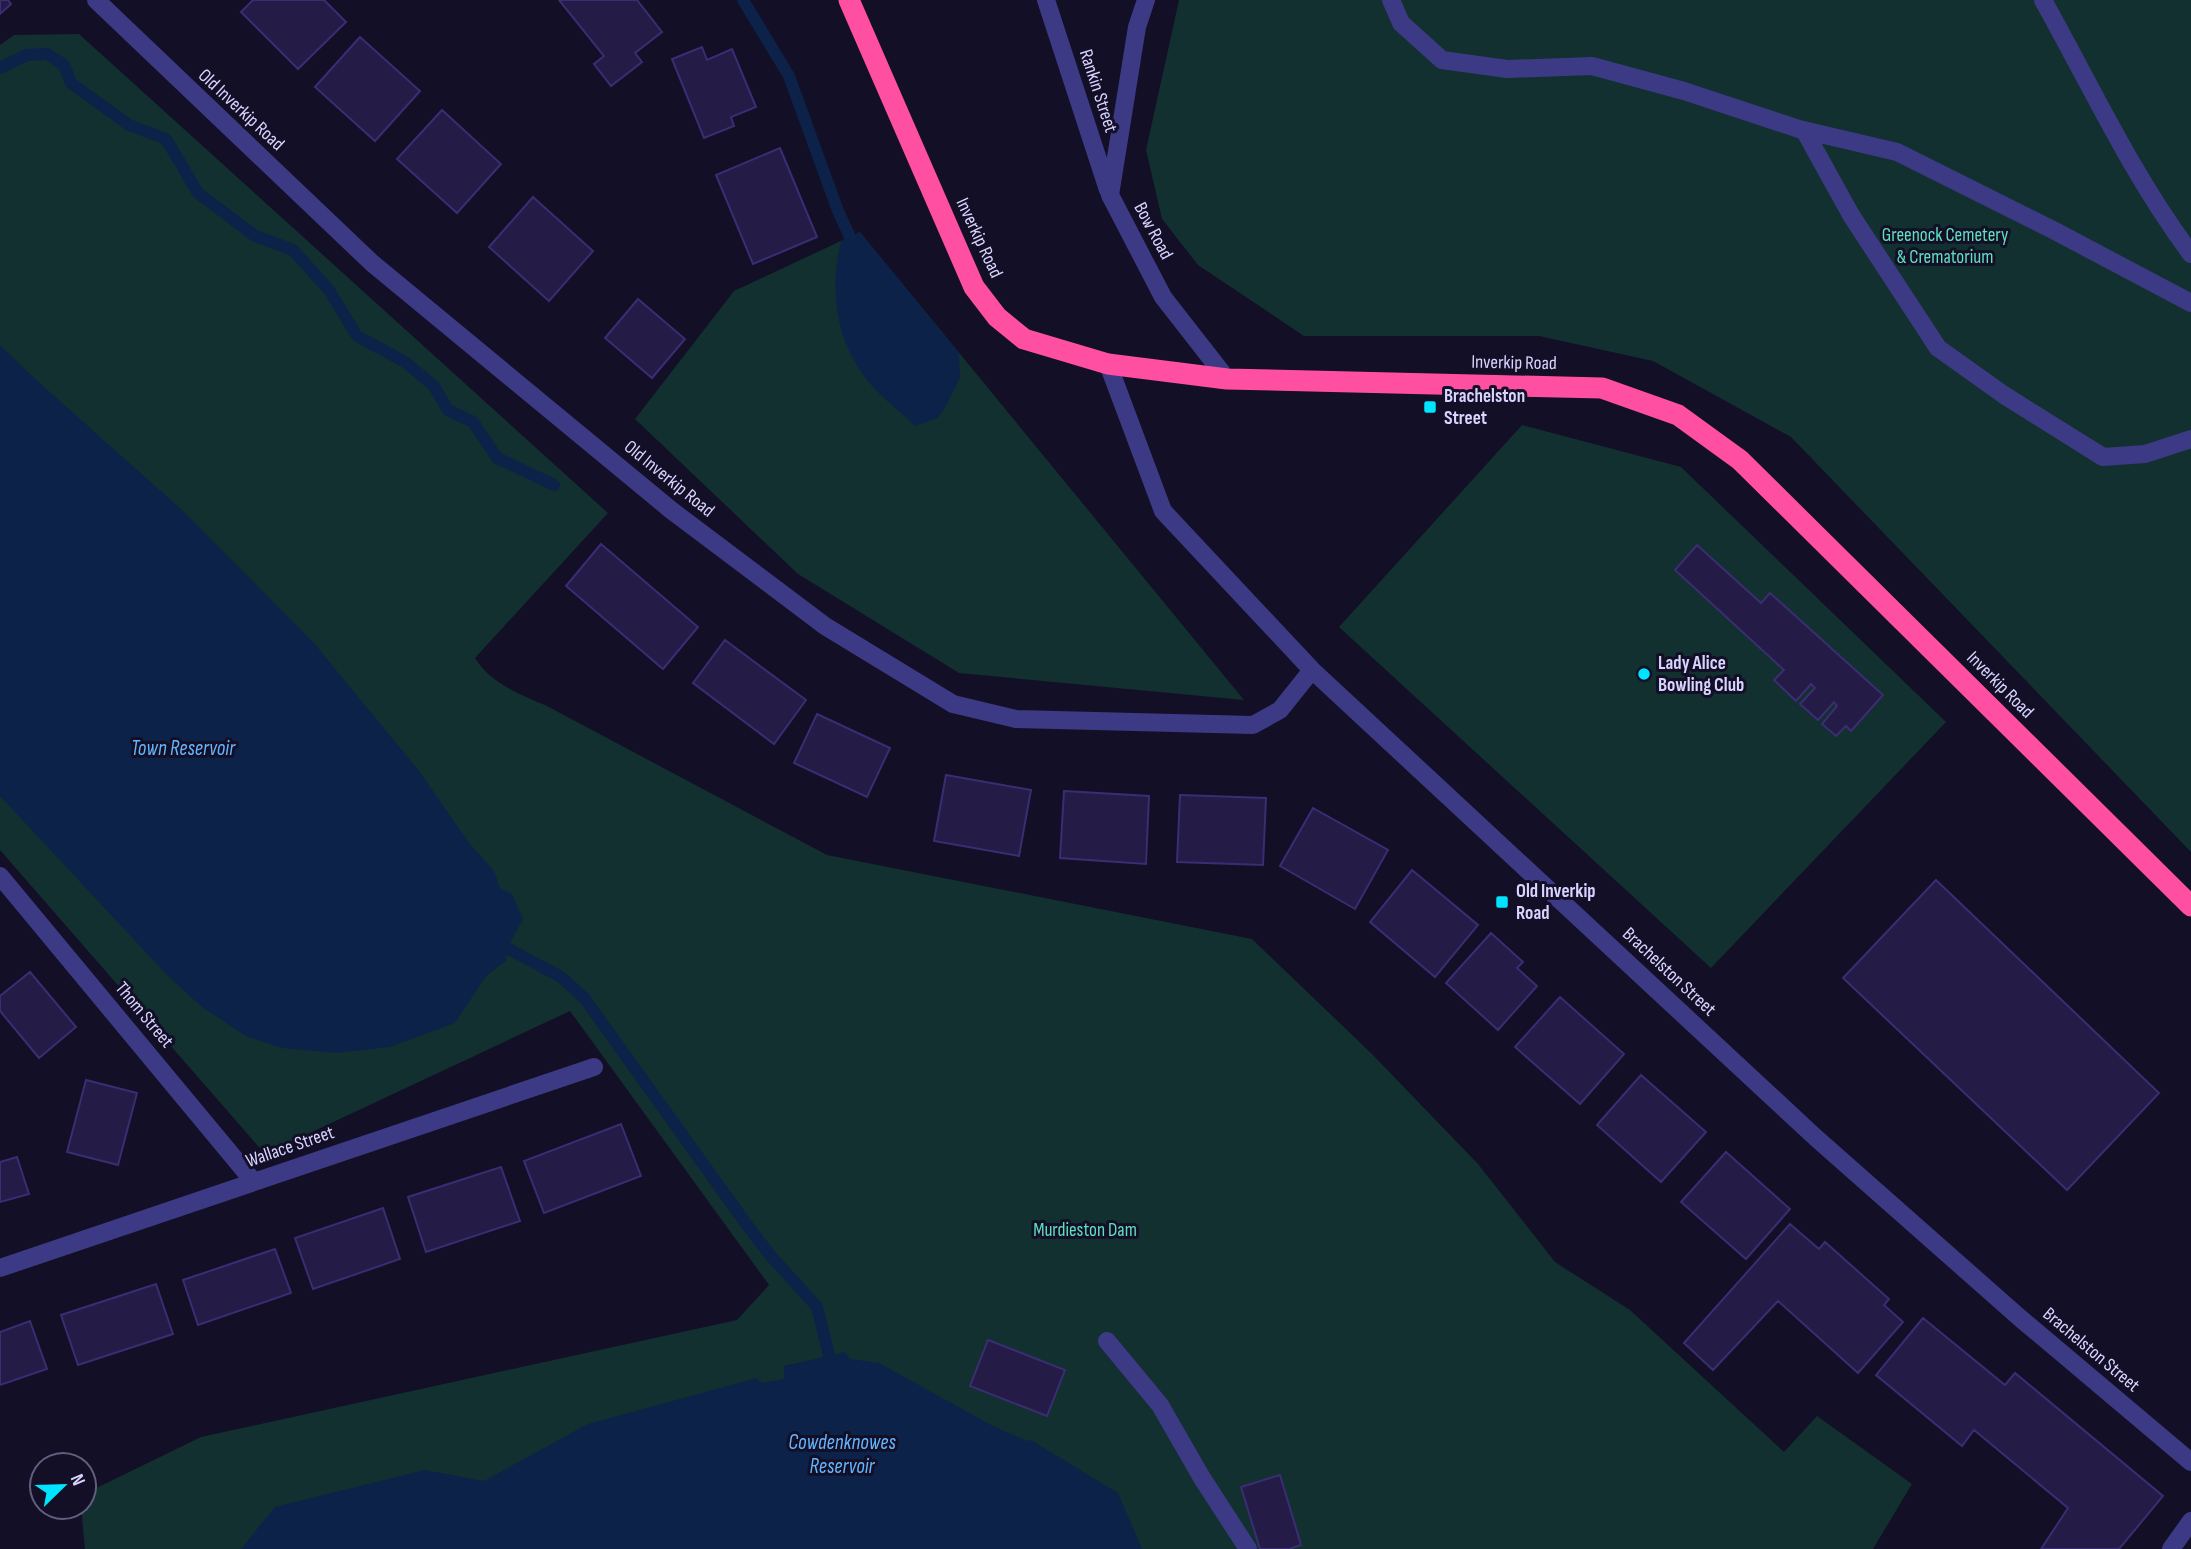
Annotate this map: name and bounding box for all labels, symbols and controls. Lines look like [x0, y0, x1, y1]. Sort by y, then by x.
street label: Rankin Street [1074, 47, 1122, 136]
street label: Old Inverkip Road [193, 64, 289, 156]
street label: Inverkip Road [951, 194, 1007, 282]
street label: Bow Road [1128, 198, 1178, 264]
park label: Greenock Cemetery & Crematorium [1882, 224, 2009, 269]
street label: Inverkip Road [1471, 351, 1557, 375]
place label: Brachelston Street [1444, 385, 1525, 430]
marker: Brachelston Street [1422, 399, 1438, 415]
street label: Old Inverkip Road [619, 436, 719, 522]
street label: Inverkip Road [1962, 647, 2038, 723]
place label: Lady Alice Bowling Club [1658, 652, 1744, 697]
marker: Lady Alice Bowling Club [1636, 666, 1652, 682]
water label: Town Reservoir [131, 736, 236, 761]
place label: Old Inverkip Road [1516, 880, 1595, 925]
marker: Old Inverkip Road [1494, 894, 1510, 910]
street label: Brachelston Street [1617, 923, 1721, 1021]
street label: Thom Street [110, 977, 178, 1053]
street label: Wallace Street [243, 1121, 337, 1173]
park label: Murdieston Dam [1033, 1219, 1137, 1242]
street label: Brachelston Street [2038, 1303, 2144, 1397]
water label: Cowdenknowes Reservoir [788, 1430, 896, 1479]
north arrow [28, 1451, 98, 1521]
text: N [65, 1471, 90, 1489]

